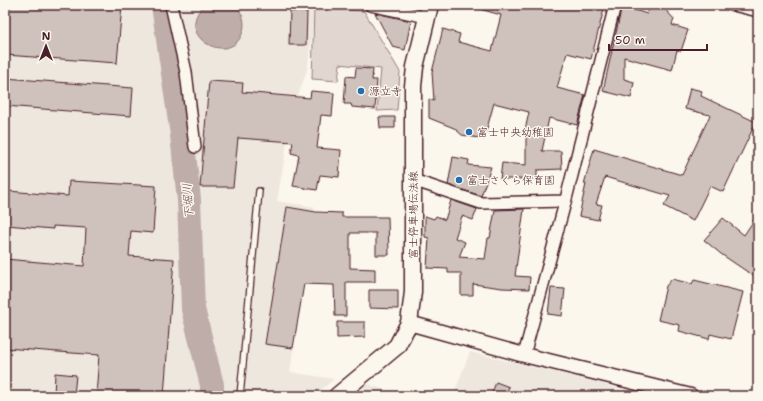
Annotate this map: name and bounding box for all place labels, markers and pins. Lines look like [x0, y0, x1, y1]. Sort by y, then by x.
place label: 源立寺 [369, 84, 402, 99]
marker: 源立寺 [356, 86, 366, 96]
place label: 富士中央幼稚園 [477, 125, 554, 140]
marker: 富士中央幼稚園 [464, 127, 474, 137]
place label: 富士さくら保育園 [467, 173, 555, 188]
marker: 富士さくら保育園 [454, 175, 464, 185]

